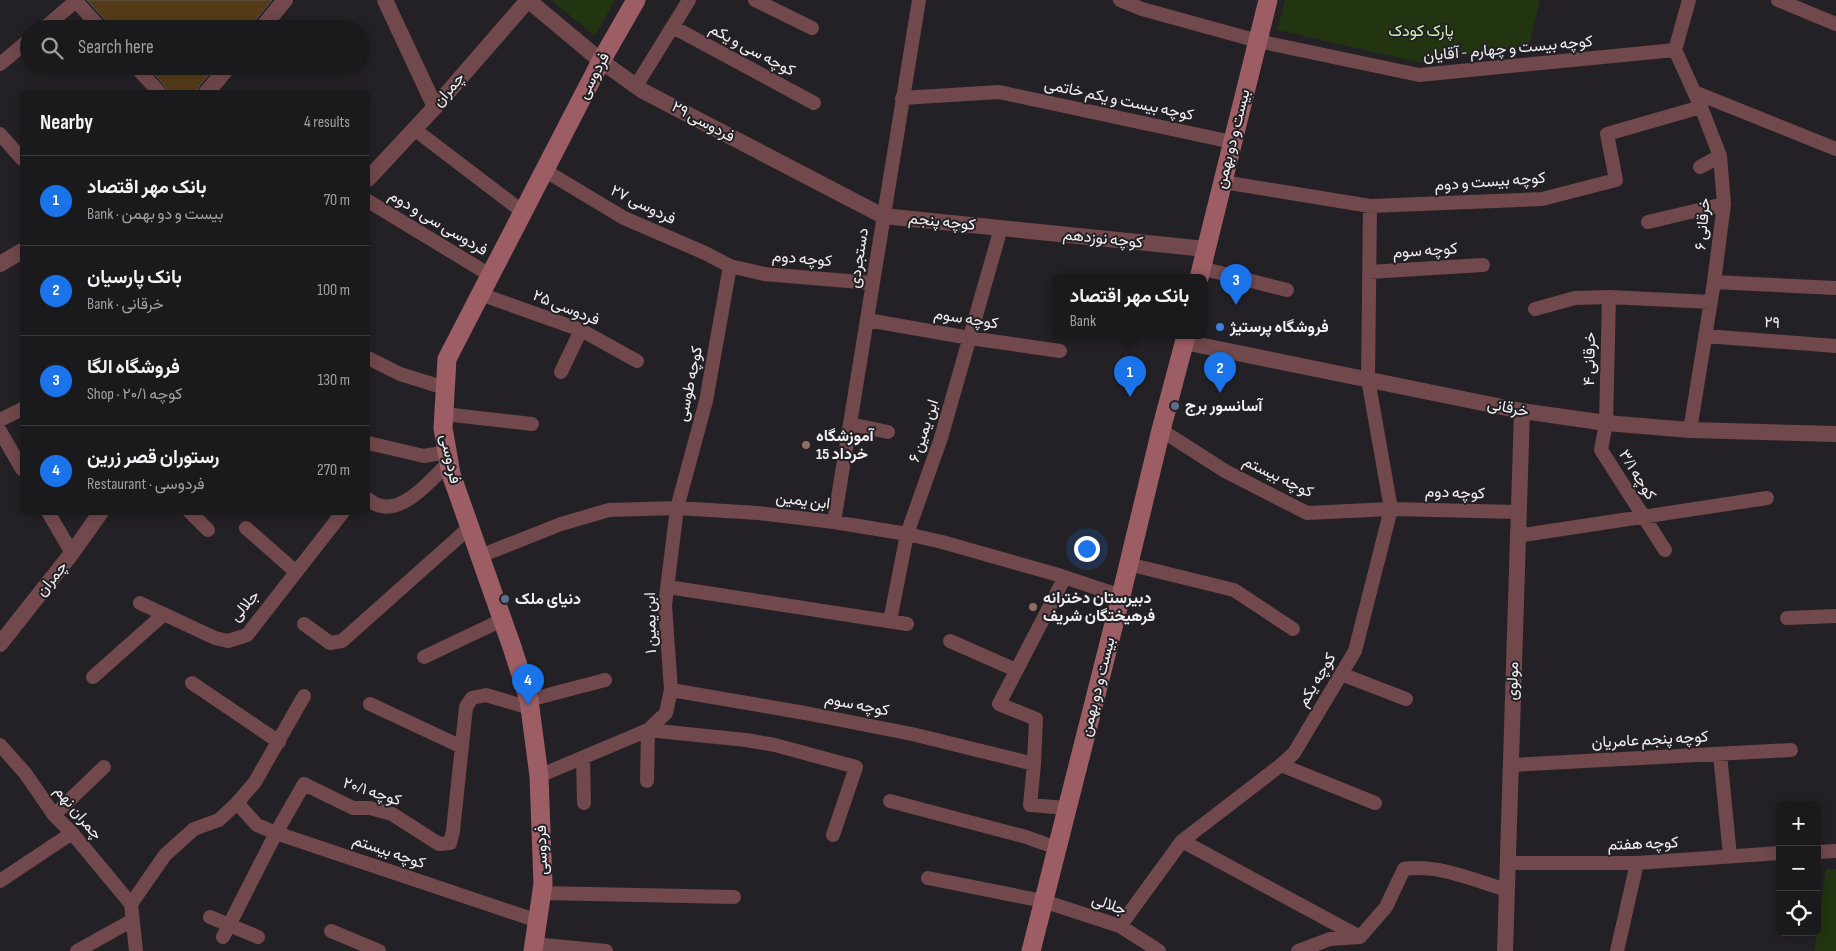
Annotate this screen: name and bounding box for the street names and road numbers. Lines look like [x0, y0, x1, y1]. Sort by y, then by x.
street label: کوچه سی و یکم [705, 19, 798, 81]
street label: کوچه بیست و چهارم - آقایان [1422, 32, 1594, 67]
street label: فردوسی [574, 49, 614, 103]
street label: چمران [429, 69, 470, 112]
street label: کوچه بیست و یکم خاتمی [1042, 75, 1195, 126]
street label: بیست و دو بهمن [1211, 87, 1255, 191]
street label: فردوسی ۲۹ [668, 97, 738, 147]
street label: کوچه بیست و دوم [1434, 169, 1546, 196]
street label: فردوسی ۲۷ [607, 181, 679, 229]
street label: فردوسی سی و دوم [385, 186, 491, 260]
street label: خرقانی ۶ [1691, 197, 1715, 251]
street label: کوچه پنجم [907, 209, 976, 236]
street label: کوچه نوزدهم [1062, 225, 1144, 254]
street label: دستجردی [845, 226, 873, 290]
street label: کوچه سوم [1392, 239, 1458, 264]
street label: کوچه دوم [771, 247, 833, 272]
street label: فردوسی ۲۵ [530, 286, 602, 330]
street label: کوچه سوم [932, 305, 1000, 334]
street label: ۲۹ [1763, 313, 1781, 333]
street label: خرقانی ۴ [1580, 332, 1600, 386]
street label: کوچه طوسی [673, 345, 708, 424]
street label: خرقانی [1485, 395, 1531, 421]
street label: ابن یمین ۶ [905, 397, 943, 465]
street label: فردوسی [436, 433, 464, 485]
street label: کوچه ۳/۱ [1613, 446, 1660, 504]
street label: کوچه بیستم [1239, 452, 1316, 503]
street label: کوچه دوم [1425, 482, 1485, 505]
street label: ابن یمین [775, 488, 831, 514]
street label: چمران [32, 557, 73, 601]
street label: جلالی [226, 586, 264, 625]
street label: ابن یمین ۱ [641, 592, 661, 654]
street label: بیست و دو بهمن [1076, 635, 1120, 739]
street label: کوچه یکم [1294, 650, 1341, 711]
street label: مولوی [1503, 661, 1523, 701]
street label: کوچه سوم [823, 689, 891, 722]
street label: کوچه پنجم عامریان [1591, 727, 1709, 754]
street label: کوچه ۲۰/۱ [340, 774, 404, 811]
street label: چمران نهم [49, 782, 106, 845]
street label: فردوسی [532, 825, 552, 875]
street label: کوچه بیستم [350, 831, 428, 874]
street label: کوچه هفتم [1607, 833, 1679, 856]
street label: جلالی [1089, 890, 1129, 920]

